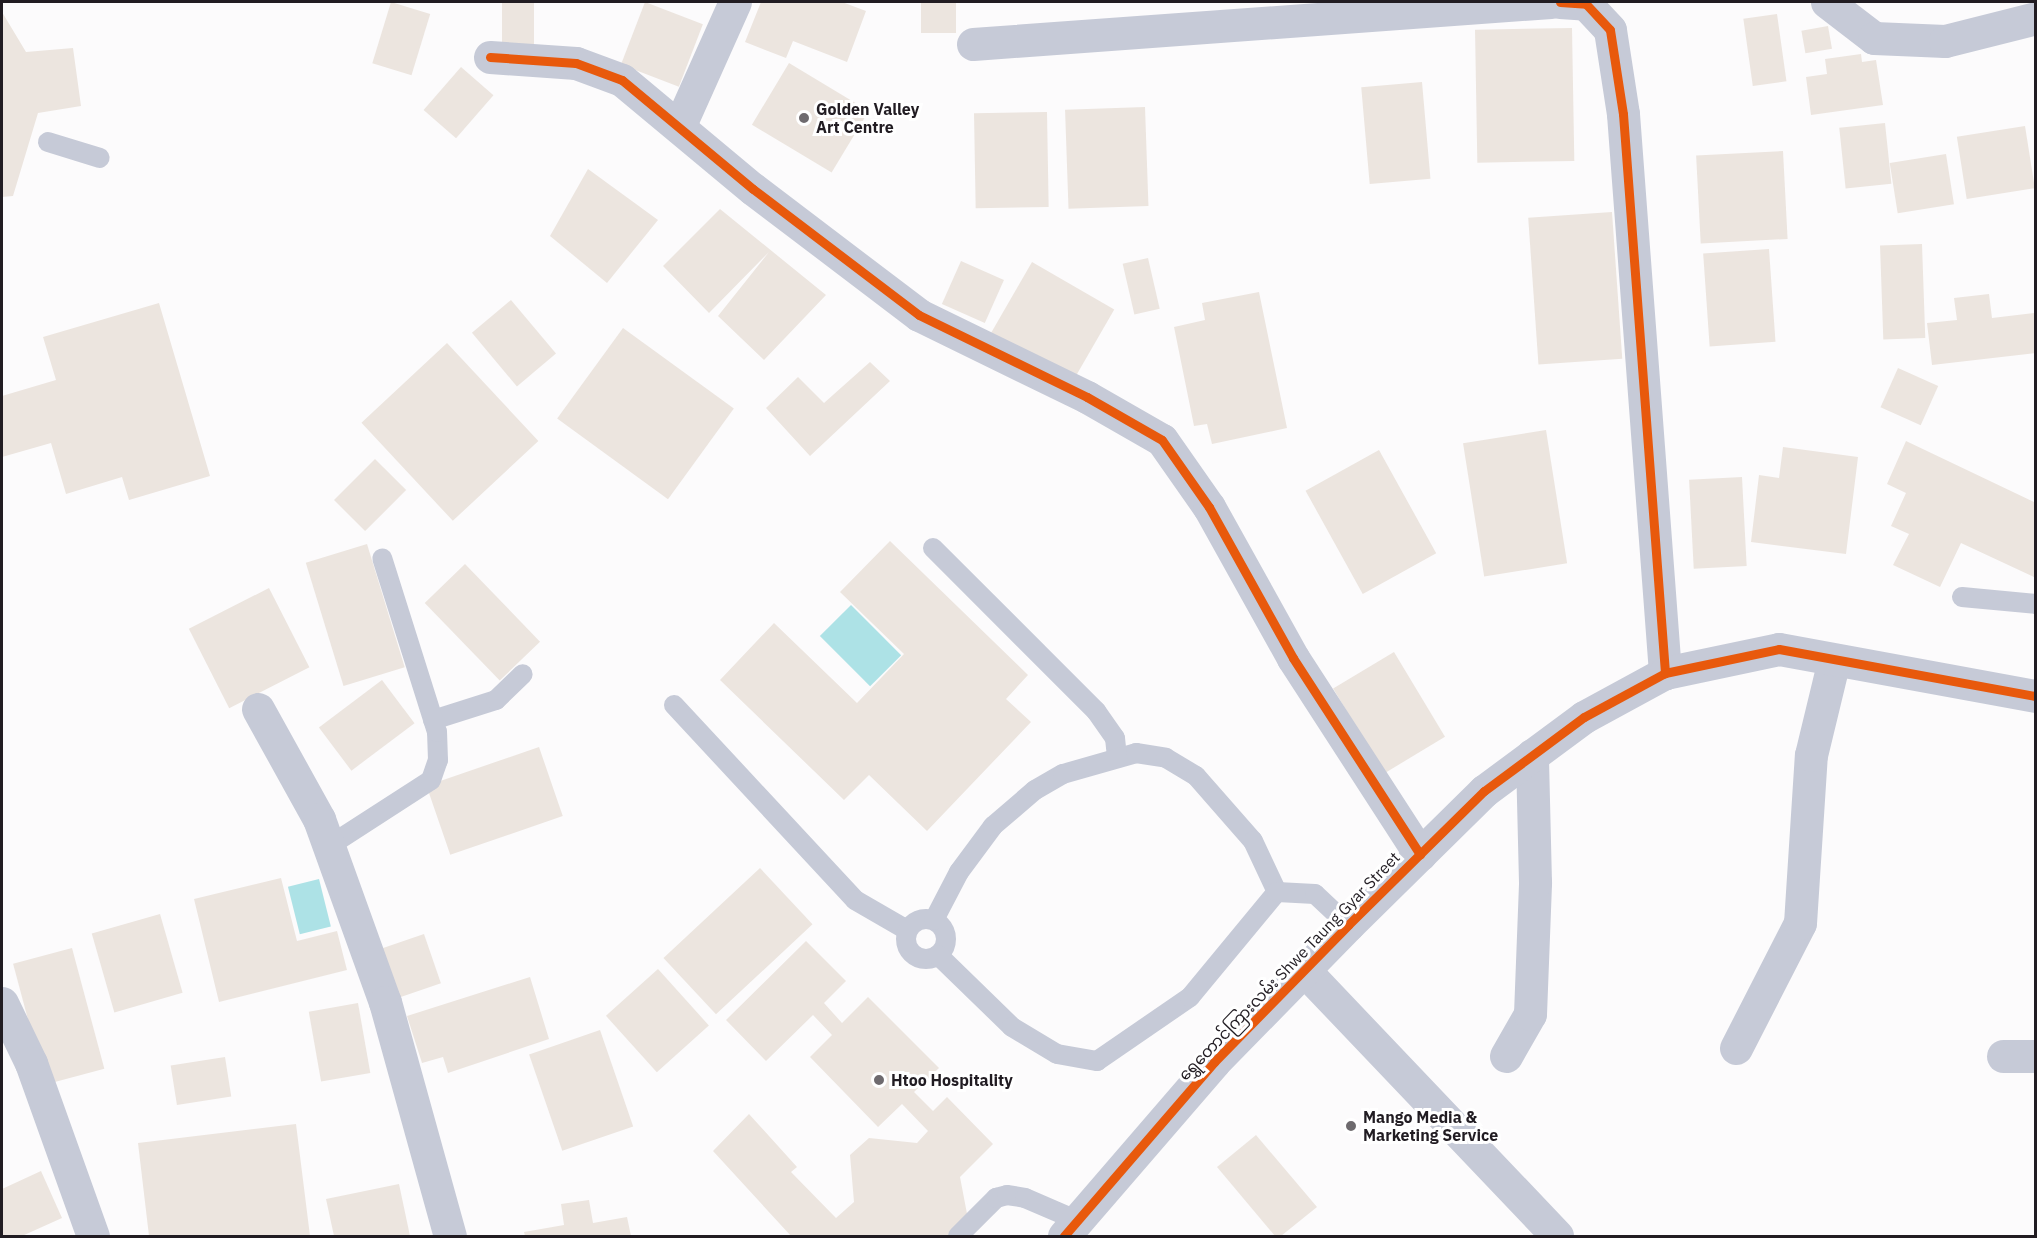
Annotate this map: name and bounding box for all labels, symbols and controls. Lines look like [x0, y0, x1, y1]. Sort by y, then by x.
place label: Golden Valley Art Centre [816, 99, 919, 137]
marker: Golden Valley Art Centre [797, 111, 811, 125]
street label: ရွှေတောင်ကြားလမ်း Shwe Taung Gyar Street [1174, 848, 1404, 1084]
place label: Htoo Hospitality [891, 1070, 1013, 1090]
marker: Htoo Hospitality [872, 1073, 886, 1087]
place label: Mango Media & Marketing Service [1363, 1107, 1498, 1145]
marker: Mango Media & Marketing Service [1344, 1119, 1358, 1133]

